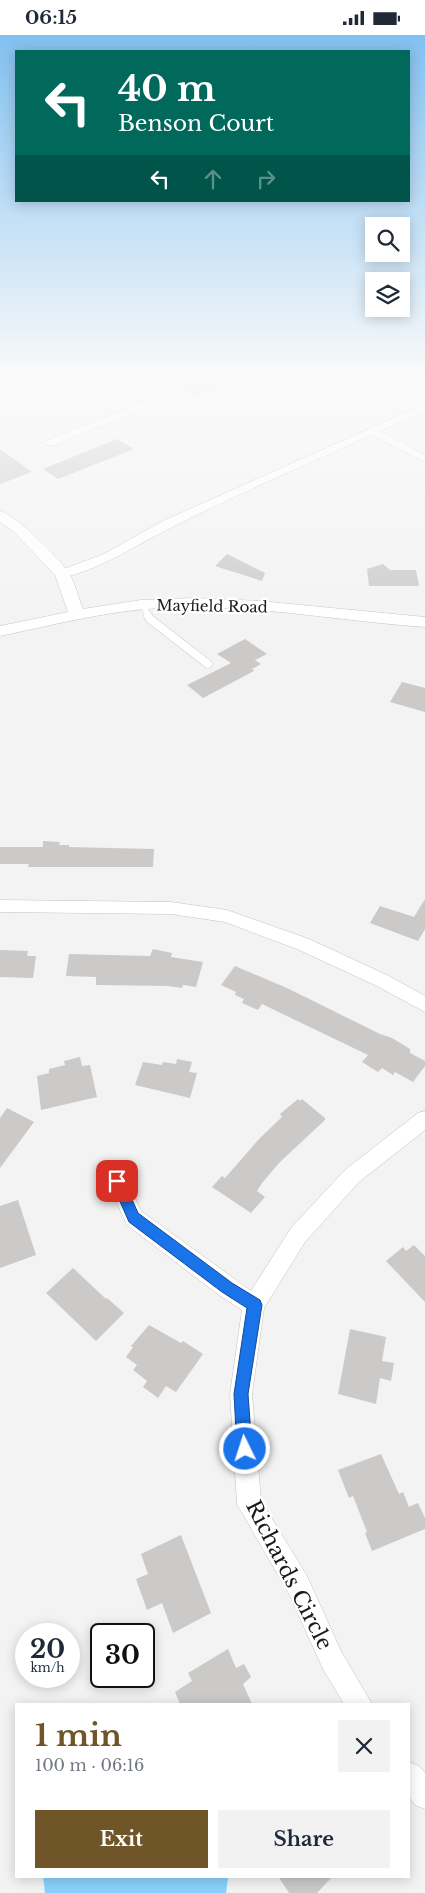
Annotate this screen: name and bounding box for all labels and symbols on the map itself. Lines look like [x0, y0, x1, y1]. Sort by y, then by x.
street label: Mayfield Road [156, 596, 268, 616]
pin [96, 1160, 138, 1202]
position arrow [218, 1422, 270, 1474]
street label: Richards Circle [240, 1496, 338, 1654]
speed limit sign: 30 [90, 1623, 155, 1688]

